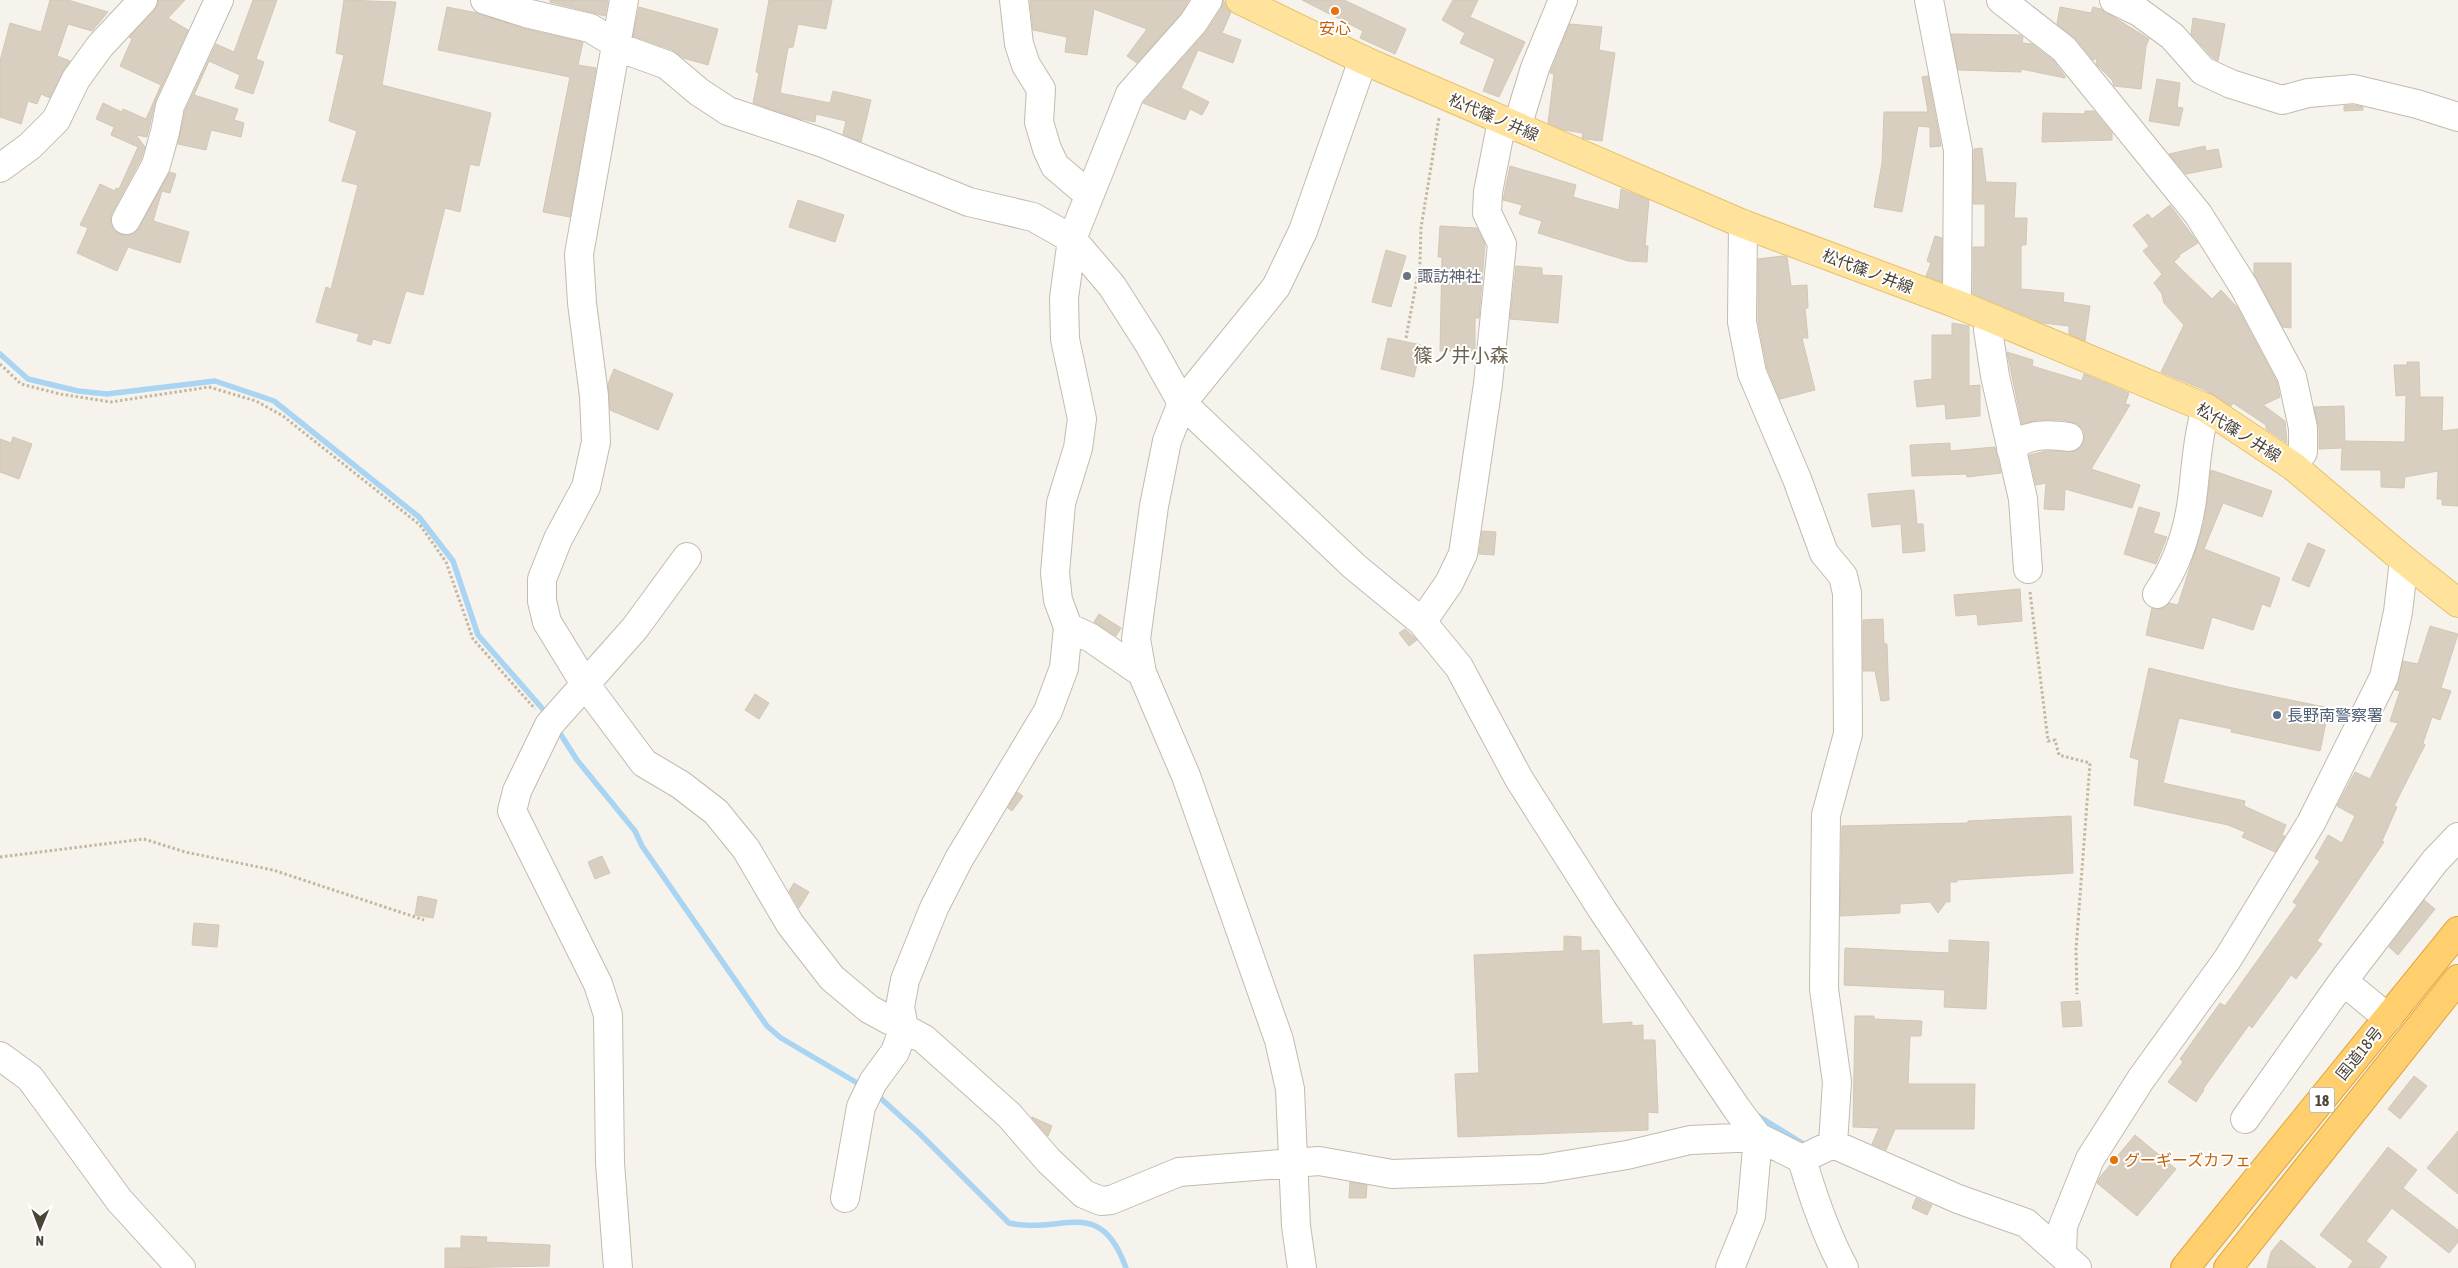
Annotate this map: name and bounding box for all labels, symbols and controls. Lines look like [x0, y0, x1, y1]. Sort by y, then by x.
marker: 安心 [1329, 5, 1341, 17]
place label: 安心 [1319, 19, 1351, 37]
street label: 松代篠ノ井線 [1446, 90, 1542, 144]
street label: 松代篠ノ井線 [1820, 245, 1916, 297]
place label: 諏訪神社 [1417, 267, 1481, 285]
marker: 諏訪神社 [1401, 270, 1413, 282]
district label: 篠ノ井小森 [1413, 344, 1509, 366]
street label: 松代篠ノ井線 [2194, 399, 2284, 465]
place label: 長野南警察署 [2287, 706, 2383, 724]
marker: 長野南警察署 [2271, 709, 2283, 721]
street label: 国道18号 [2332, 1023, 2386, 1083]
road number: 18 [2310, 1088, 2334, 1112]
place label: グーギーズカフェ [2124, 1151, 2251, 1169]
marker: グーギーズカフェ [2108, 1154, 2120, 1166]
north arrow [15, 1203, 65, 1253]
text: N [36, 1233, 44, 1249]

